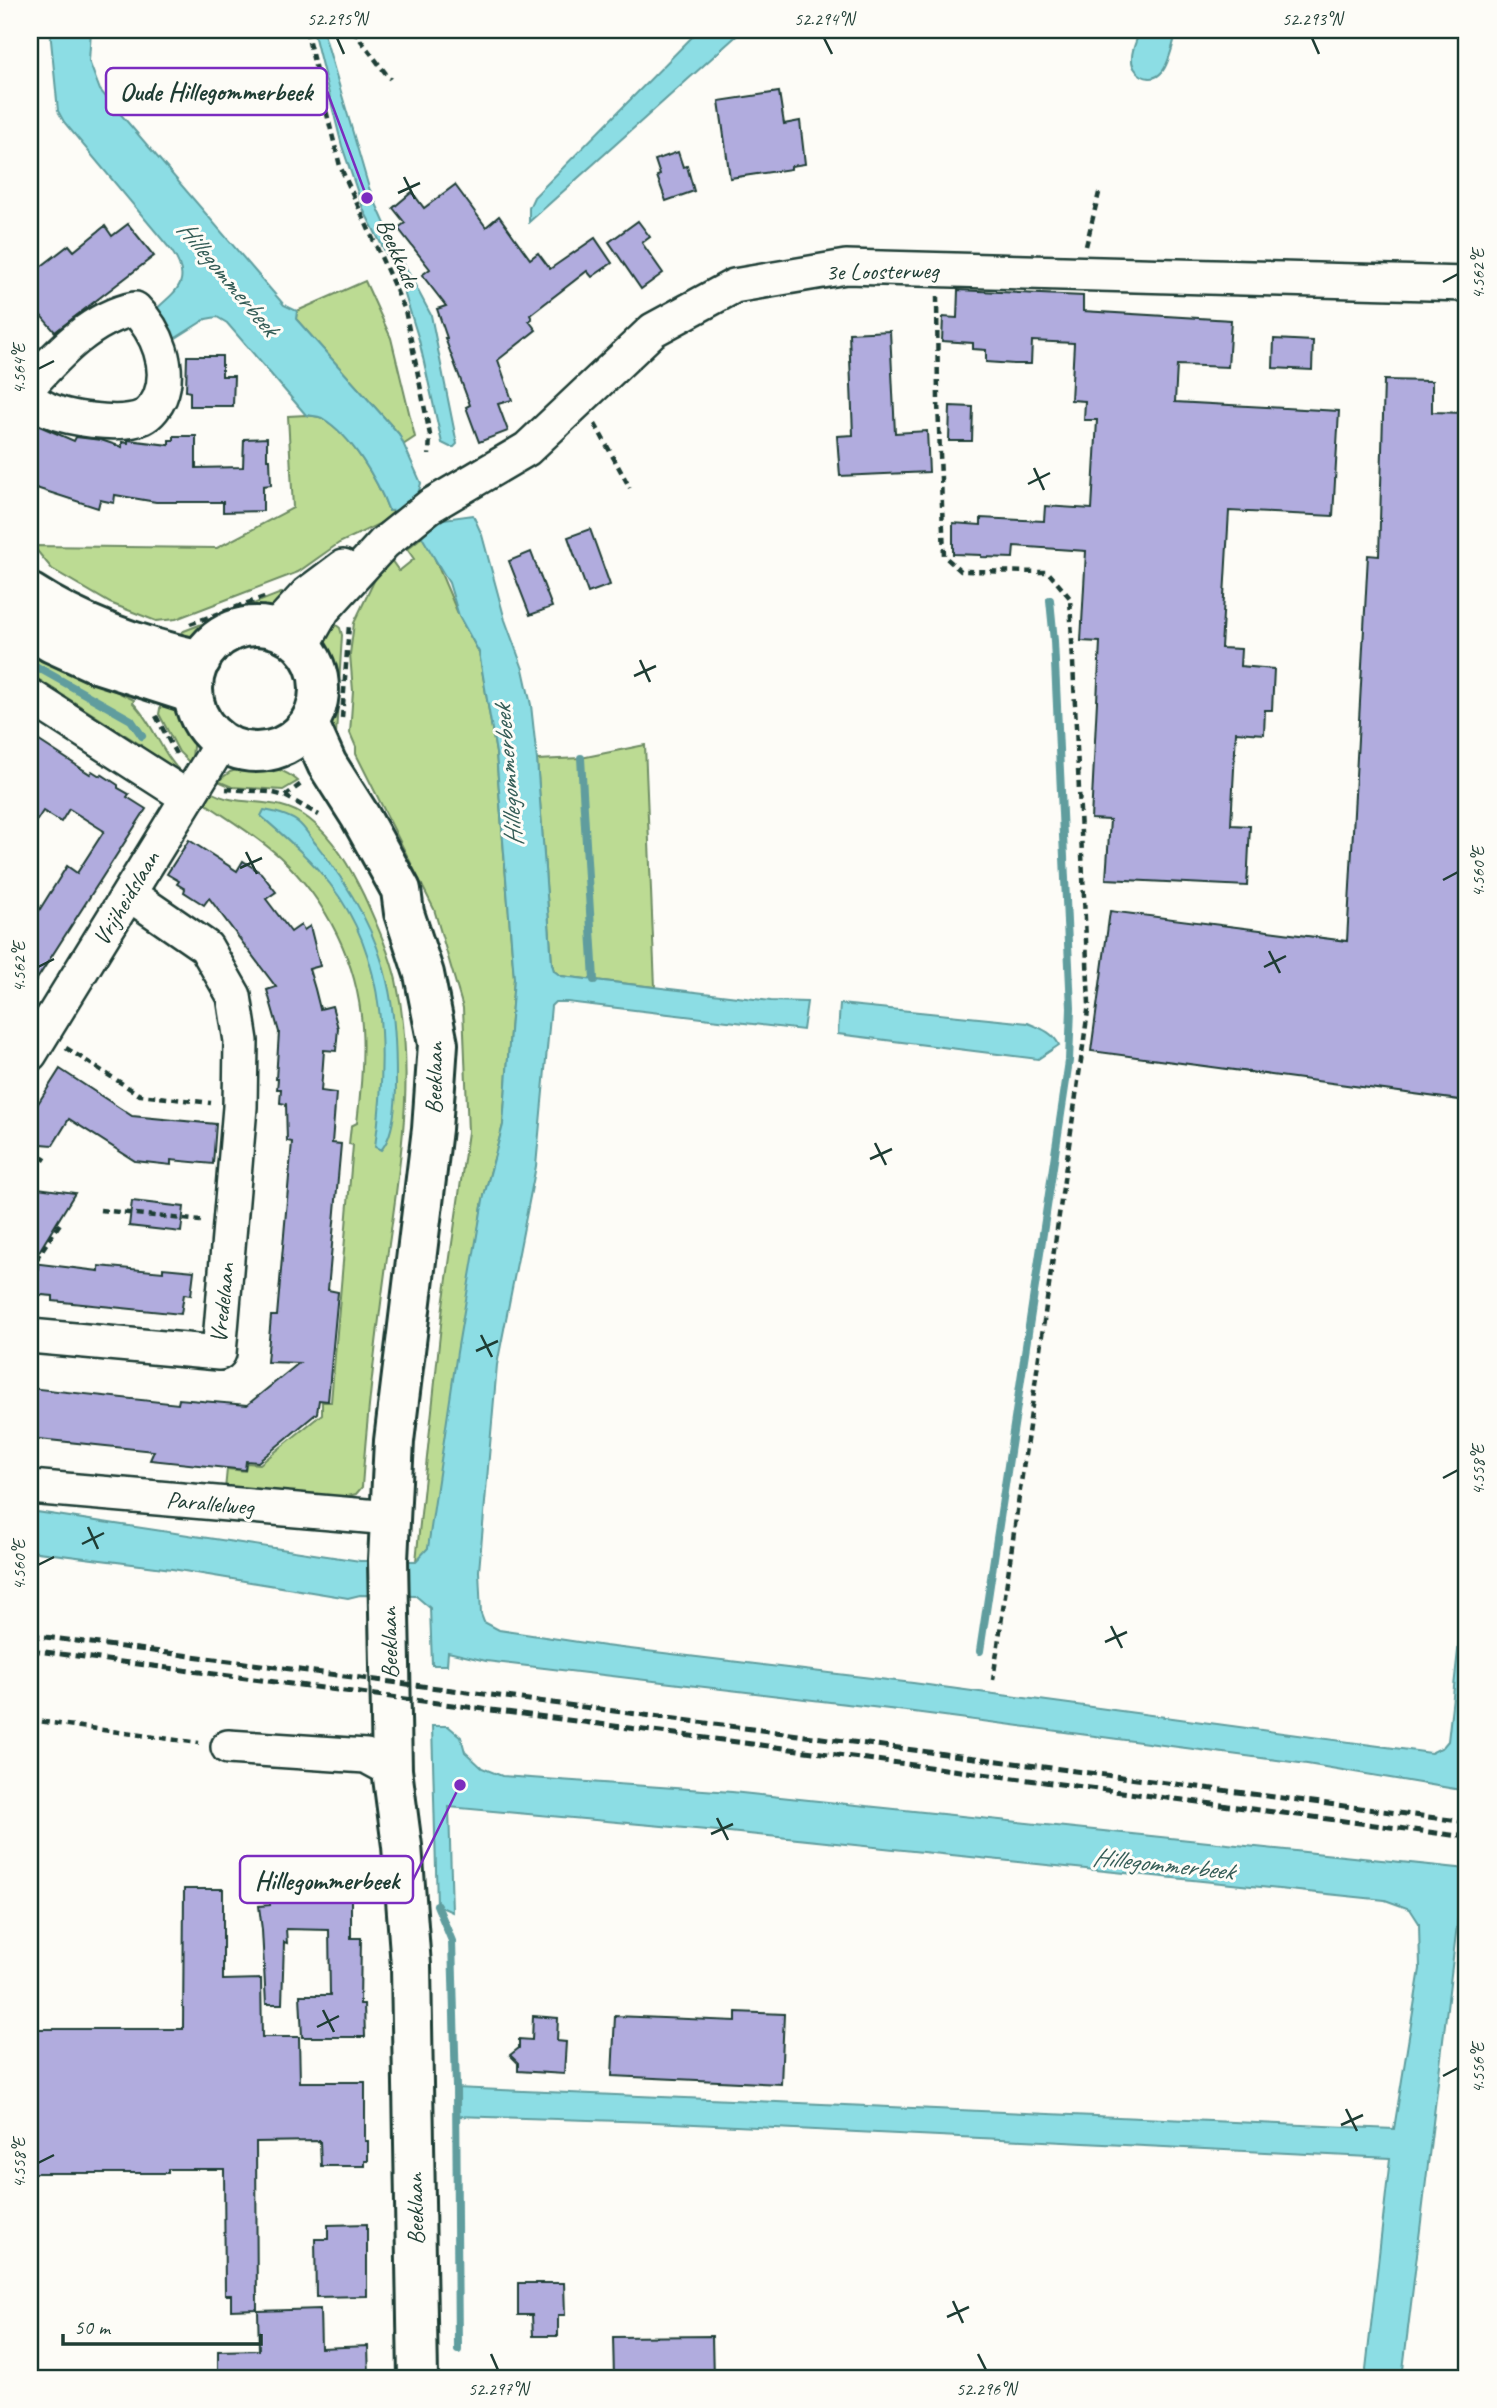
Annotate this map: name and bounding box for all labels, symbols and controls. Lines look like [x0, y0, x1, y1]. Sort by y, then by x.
text: 52.295°N [307, 8, 370, 30]
text: 52.294°N [794, 8, 857, 30]
text: 52.293°N [1282, 8, 1345, 30]
callout: Oude Hillegommerbeek [106, 68, 327, 115]
text: Oude Hillegommerbeek [120, 75, 314, 108]
water label: Hillegommerbeek [170, 213, 289, 346]
street label: Beekkade [370, 214, 427, 294]
text: 4.562°E [1467, 246, 1489, 299]
street label: 3e Loosterweg [825, 255, 941, 287]
text: 4.564°E [8, 341, 30, 394]
water label: Hillegommerbeek [485, 700, 531, 848]
street label: Vrijheidslaan [86, 844, 167, 951]
text: 4.560°E [1467, 844, 1489, 897]
text: 4.562°E [8, 939, 30, 992]
street label: Beeklaan [418, 1041, 450, 1114]
street label: Vredelaan [203, 1260, 241, 1344]
text: 4.558°E [1467, 1442, 1489, 1495]
street label: Parallelweg [165, 1484, 256, 1522]
text: 4.560°E [8, 1537, 30, 1590]
street label: Beeklaan [373, 1606, 405, 1679]
water label: Hillegommerbeek [1091, 1840, 1240, 1888]
callout: Hillegommerbeek [240, 1856, 413, 1903]
text: Hillegommerbeek [255, 1864, 402, 1897]
text: 4.556°E [1467, 2040, 1489, 2093]
text: 4.558°E [8, 2135, 30, 2188]
street label: Beeklaan [399, 2172, 431, 2245]
scale bar [63, 2303, 261, 2347]
text: 50 m [74, 2314, 112, 2340]
text: 52.297°N [468, 2378, 531, 2400]
text: 52.296°N [956, 2378, 1019, 2400]

